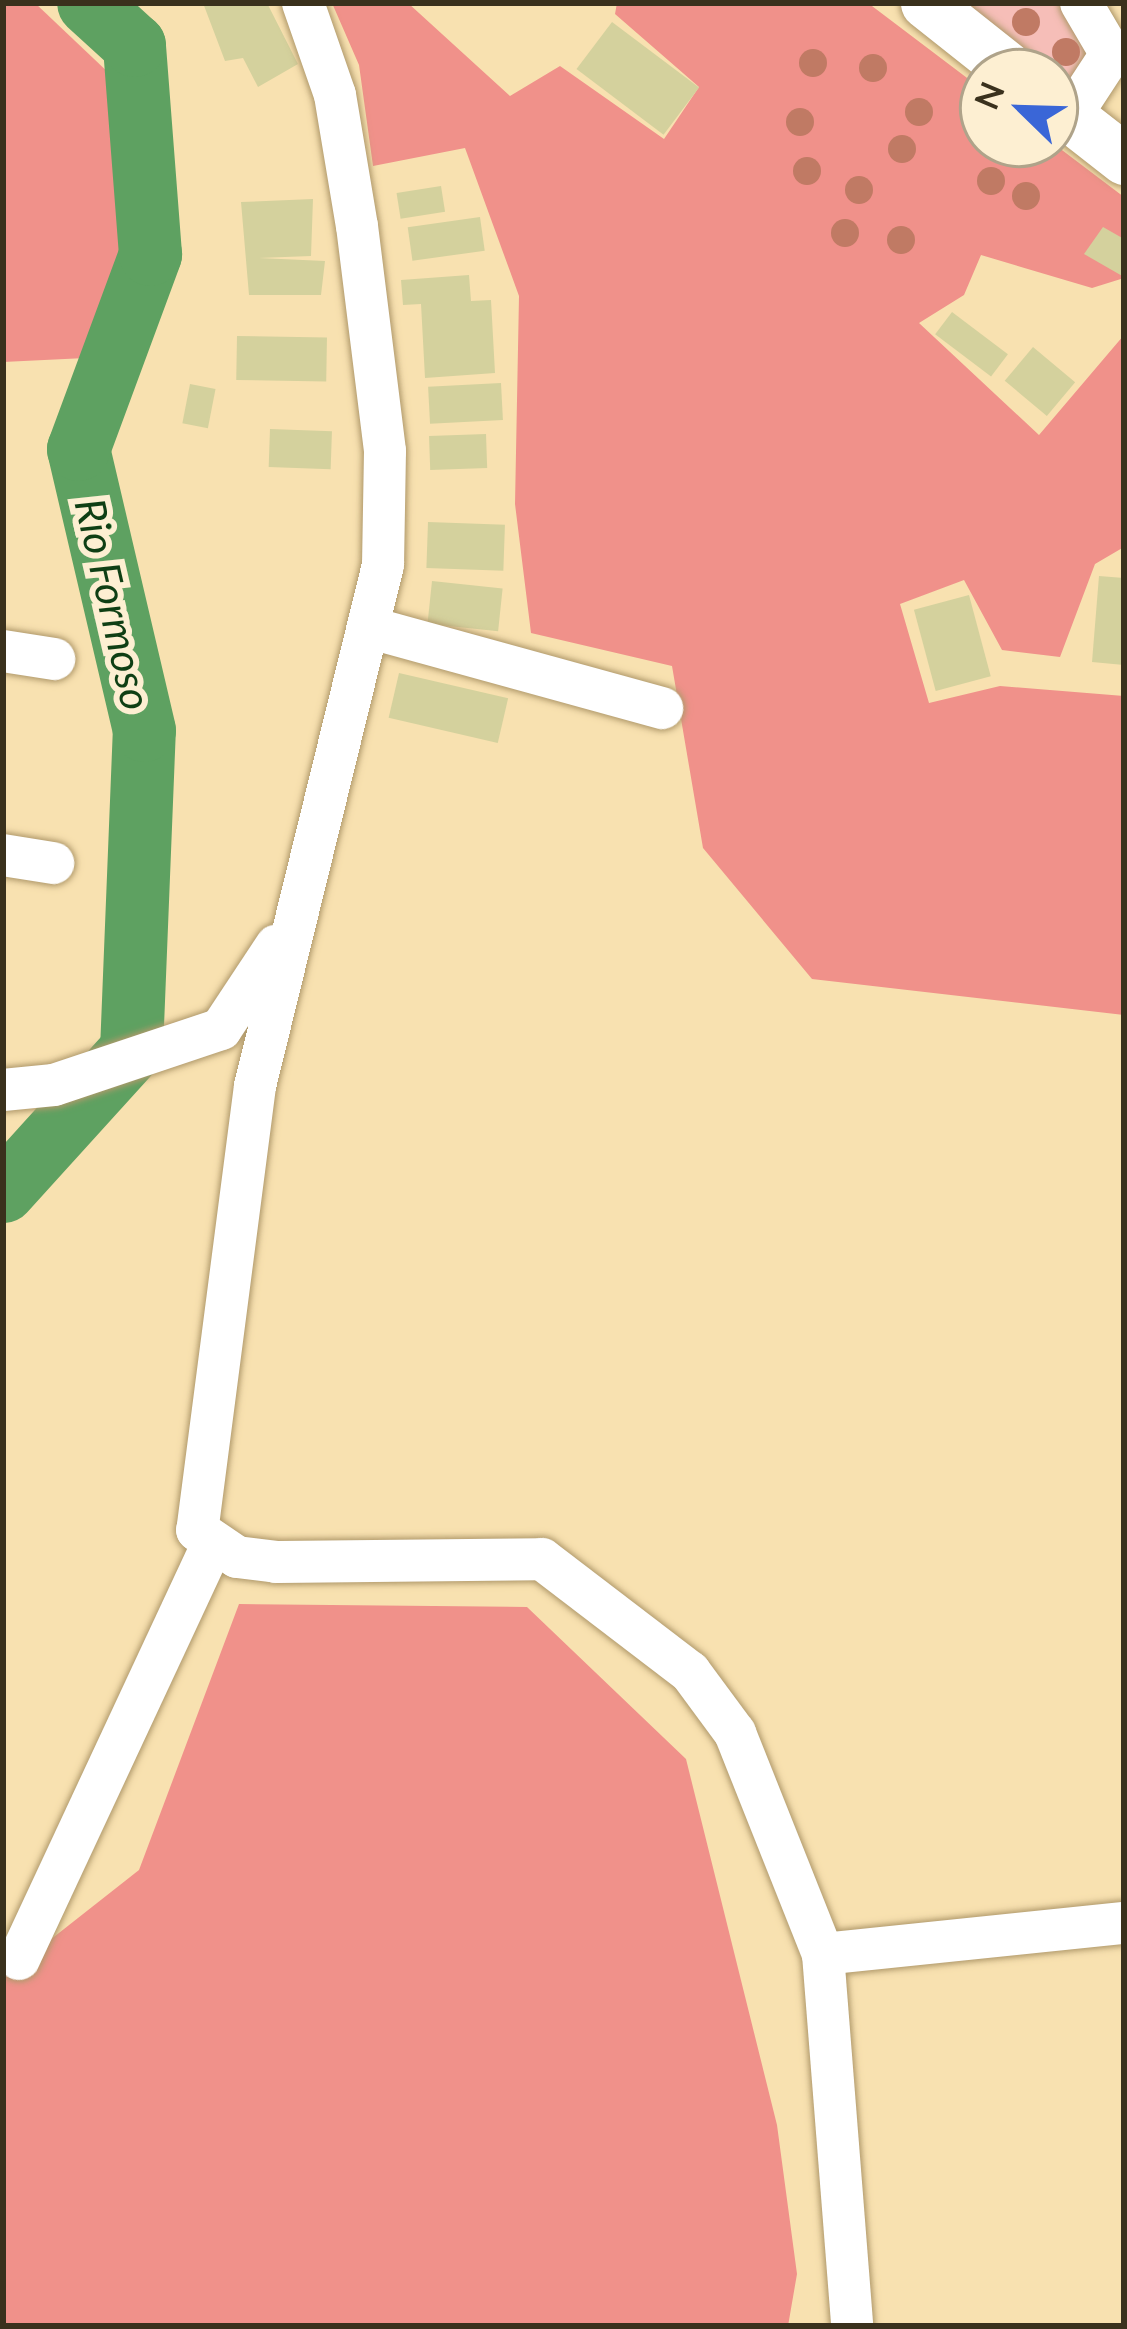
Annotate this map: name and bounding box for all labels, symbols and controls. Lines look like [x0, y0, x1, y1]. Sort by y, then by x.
north arrow [959, 48, 1079, 168]
text: N [965, 76, 1012, 115]
water label: Rio Formoso [65, 493, 163, 715]

